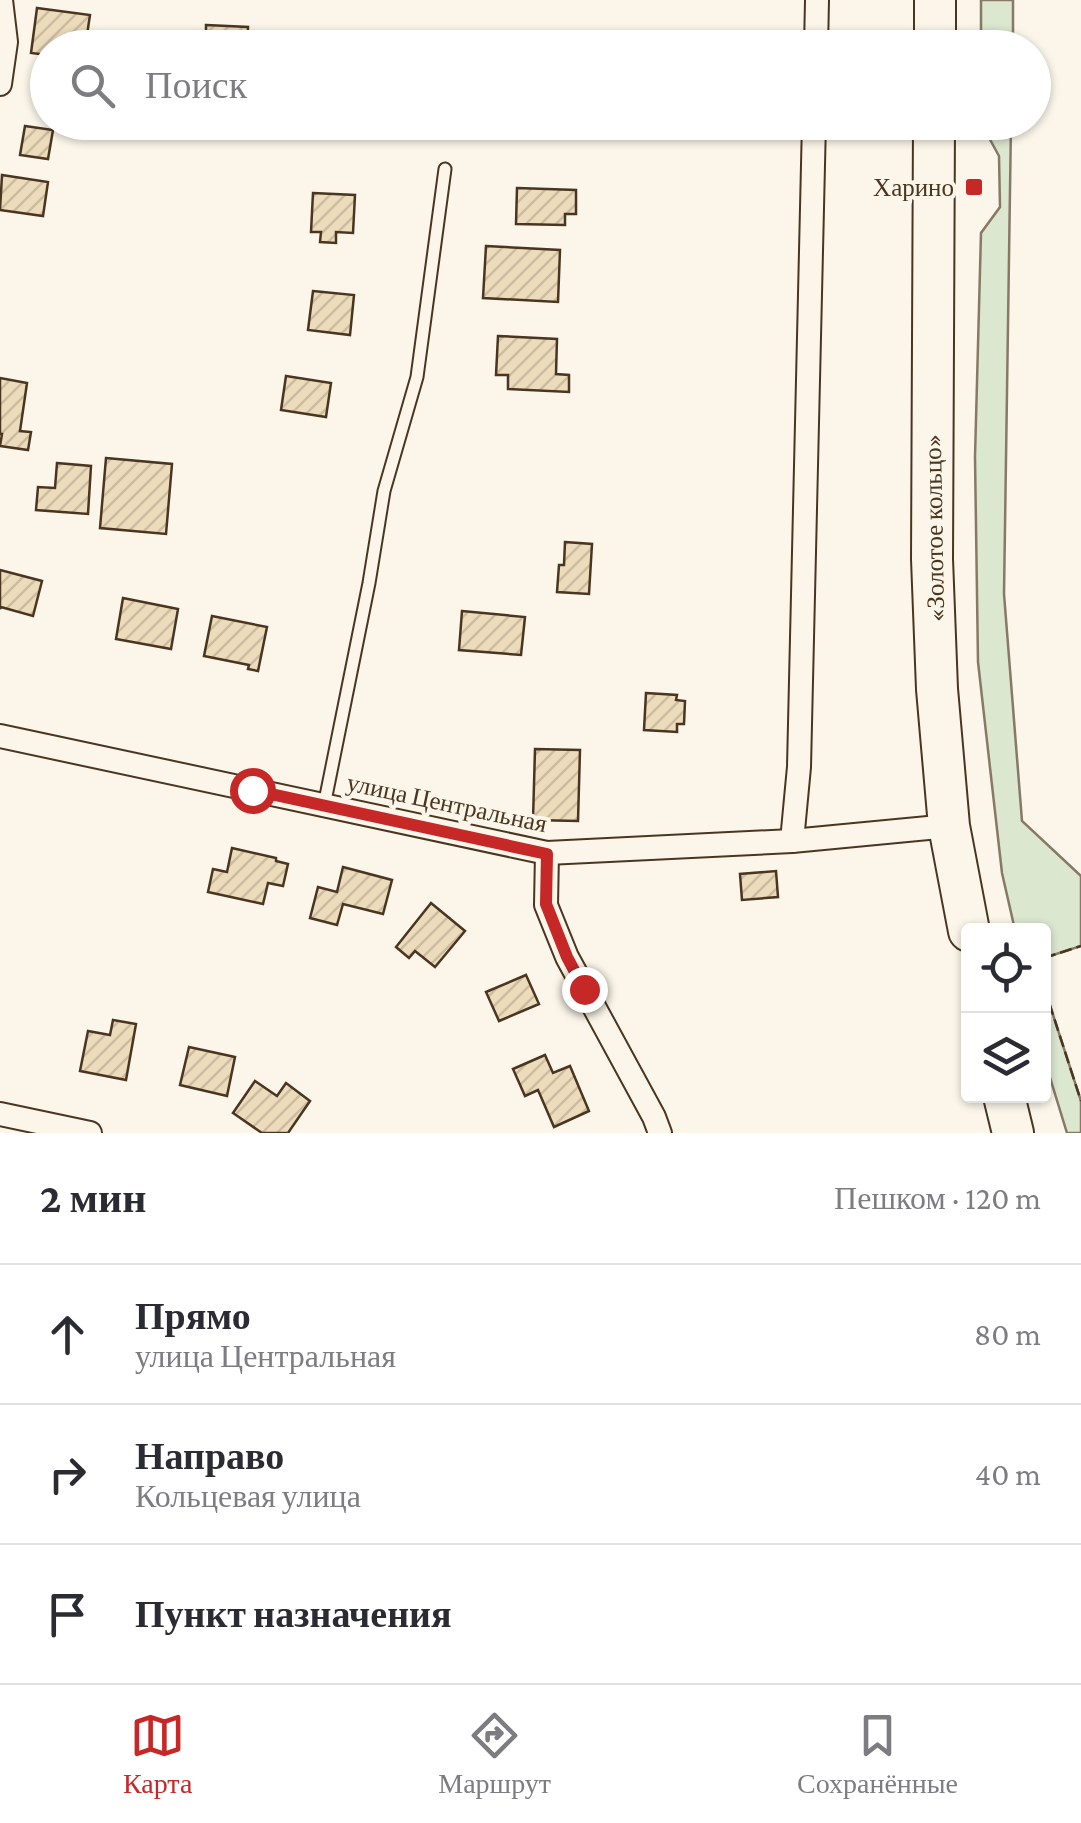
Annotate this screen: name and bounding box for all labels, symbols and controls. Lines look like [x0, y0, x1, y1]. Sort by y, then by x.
search box [30, 30, 1051, 140]
icon: search [65, 58, 120, 113]
text: Поиск [145, 64, 247, 106]
place label: Харино [873, 174, 954, 201]
marker: Харино [963, 176, 985, 198]
street label: «Золотое кольцо» [919, 434, 949, 622]
route start [230, 768, 276, 814]
street label: улица Центральная [344, 769, 550, 837]
map controls [961, 923, 1051, 1103]
button: locate [961, 923, 1051, 1013]
route end [562, 967, 608, 1013]
button: layers [961, 1013, 1051, 1103]
text: 2 мин [40, 1174, 147, 1221]
text: Пешком · 120 m [834, 1180, 1041, 1216]
text: Прямо [135, 1295, 251, 1337]
icon: ahead [40, 1307, 95, 1362]
text: 80 m [974, 1316, 1041, 1352]
text: улица Центральная [135, 1338, 396, 1374]
text: Направо [135, 1435, 284, 1477]
icon: right [40, 1447, 95, 1502]
text: 40 m [975, 1456, 1041, 1492]
text: Кольцевая улица [135, 1478, 361, 1514]
icon: arrive [40, 1587, 95, 1642]
text: Пункт назначения [135, 1593, 452, 1635]
tab: Карта [123, 1708, 192, 1800]
tab: Маршрут [438, 1708, 551, 1800]
tab: Сохранённые [797, 1708, 958, 1800]

